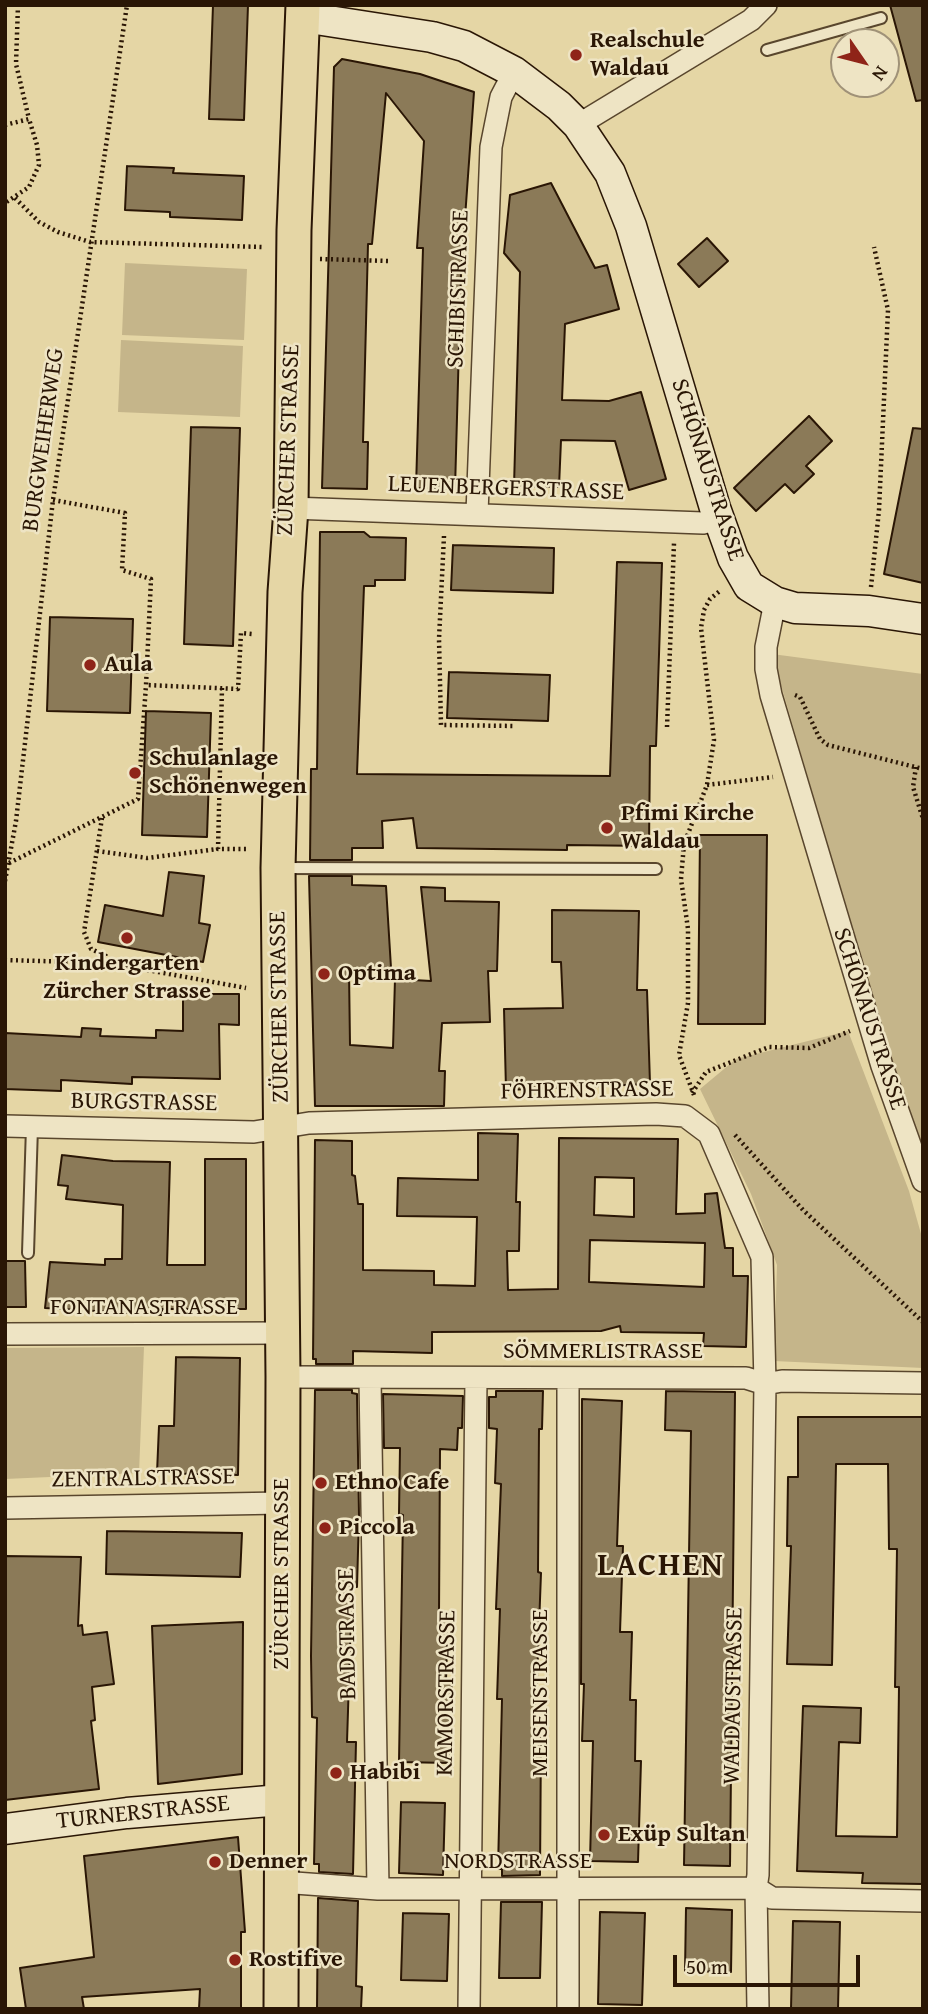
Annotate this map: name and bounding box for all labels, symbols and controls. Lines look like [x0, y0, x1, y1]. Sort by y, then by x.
place label: Realschule Waldau [590, 27, 705, 83]
north arrow [830, 28, 900, 98]
marker: Realschule Waldau [568, 47, 584, 63]
text: N [865, 61, 896, 87]
street label: SCHIBISTRASSE [442, 209, 476, 369]
street label: ZÜRCHER STRASSE [271, 344, 307, 536]
street label: BURGWEIHERWEG [17, 346, 71, 534]
street label: SCHÖNAUSTRASSE [664, 375, 750, 565]
street label: LEUENBERGERSTRASSE [387, 470, 625, 508]
place label: Aula [104, 651, 153, 679]
marker: Aula [82, 657, 98, 673]
place label: Schulanlage Schönenwegen [149, 745, 307, 801]
marker: Schulanlage Schönenwegen [127, 765, 143, 781]
place label: Pfimi Kirche Waldau [621, 800, 754, 856]
marker: Pfimi Kirche Waldau [599, 820, 615, 836]
street label: ZÜRCHER STRASSE [264, 911, 296, 1103]
street label: SCHÖNAUSTRASSE [826, 924, 912, 1114]
marker: Kindergarten Zürcher Strasse [119, 930, 135, 946]
place label: Kindergarten Zürcher Strasse [43, 950, 211, 1006]
place label: Optima [338, 960, 416, 988]
marker: Optima [316, 966, 332, 982]
street label: FÖHRENSTRASSE [500, 1075, 674, 1107]
street label: BURGSTRASSE [71, 1087, 217, 1119]
street label: FONTANASTRASSE [50, 1294, 238, 1322]
street label: SÖMMERLISTRASSE [503, 1338, 703, 1366]
street label: ZENTRALSTRASSE [51, 1463, 235, 1495]
place label: Ethno Cafe [335, 1469, 449, 1497]
marker: Ethno Cafe [313, 1475, 329, 1491]
street label: ZÜRCHER STRASSE [268, 1478, 296, 1670]
place label: Piccola [339, 1514, 415, 1542]
marker: Piccola [317, 1520, 333, 1536]
district label: LACHEN [598, 1548, 724, 1586]
street label: BADSTRASSE [332, 1568, 364, 1700]
street label: WALDAUSTRASSE [718, 1607, 750, 1785]
street label: MEISENSTRASSE [527, 1609, 555, 1777]
street label: KAMORSTRASSE [431, 1610, 463, 1776]
place label: Habibi [350, 1759, 420, 1787]
marker: Habibi [328, 1765, 344, 1781]
street label: TURNERSTRASSE [55, 1790, 231, 1836]
place label: Exüp Sultan [618, 1821, 746, 1849]
marker: Exüp Sultan [596, 1827, 612, 1843]
place label: Denner [229, 1848, 308, 1876]
street label: NORDSTRASSE [444, 1848, 592, 1876]
marker: Denner [207, 1854, 223, 1870]
scale bar [676, 1940, 863, 1984]
place label: Rostifive [249, 1946, 343, 1974]
text: 50 m [686, 1951, 728, 1982]
marker: Rostifive [227, 1952, 243, 1968]

